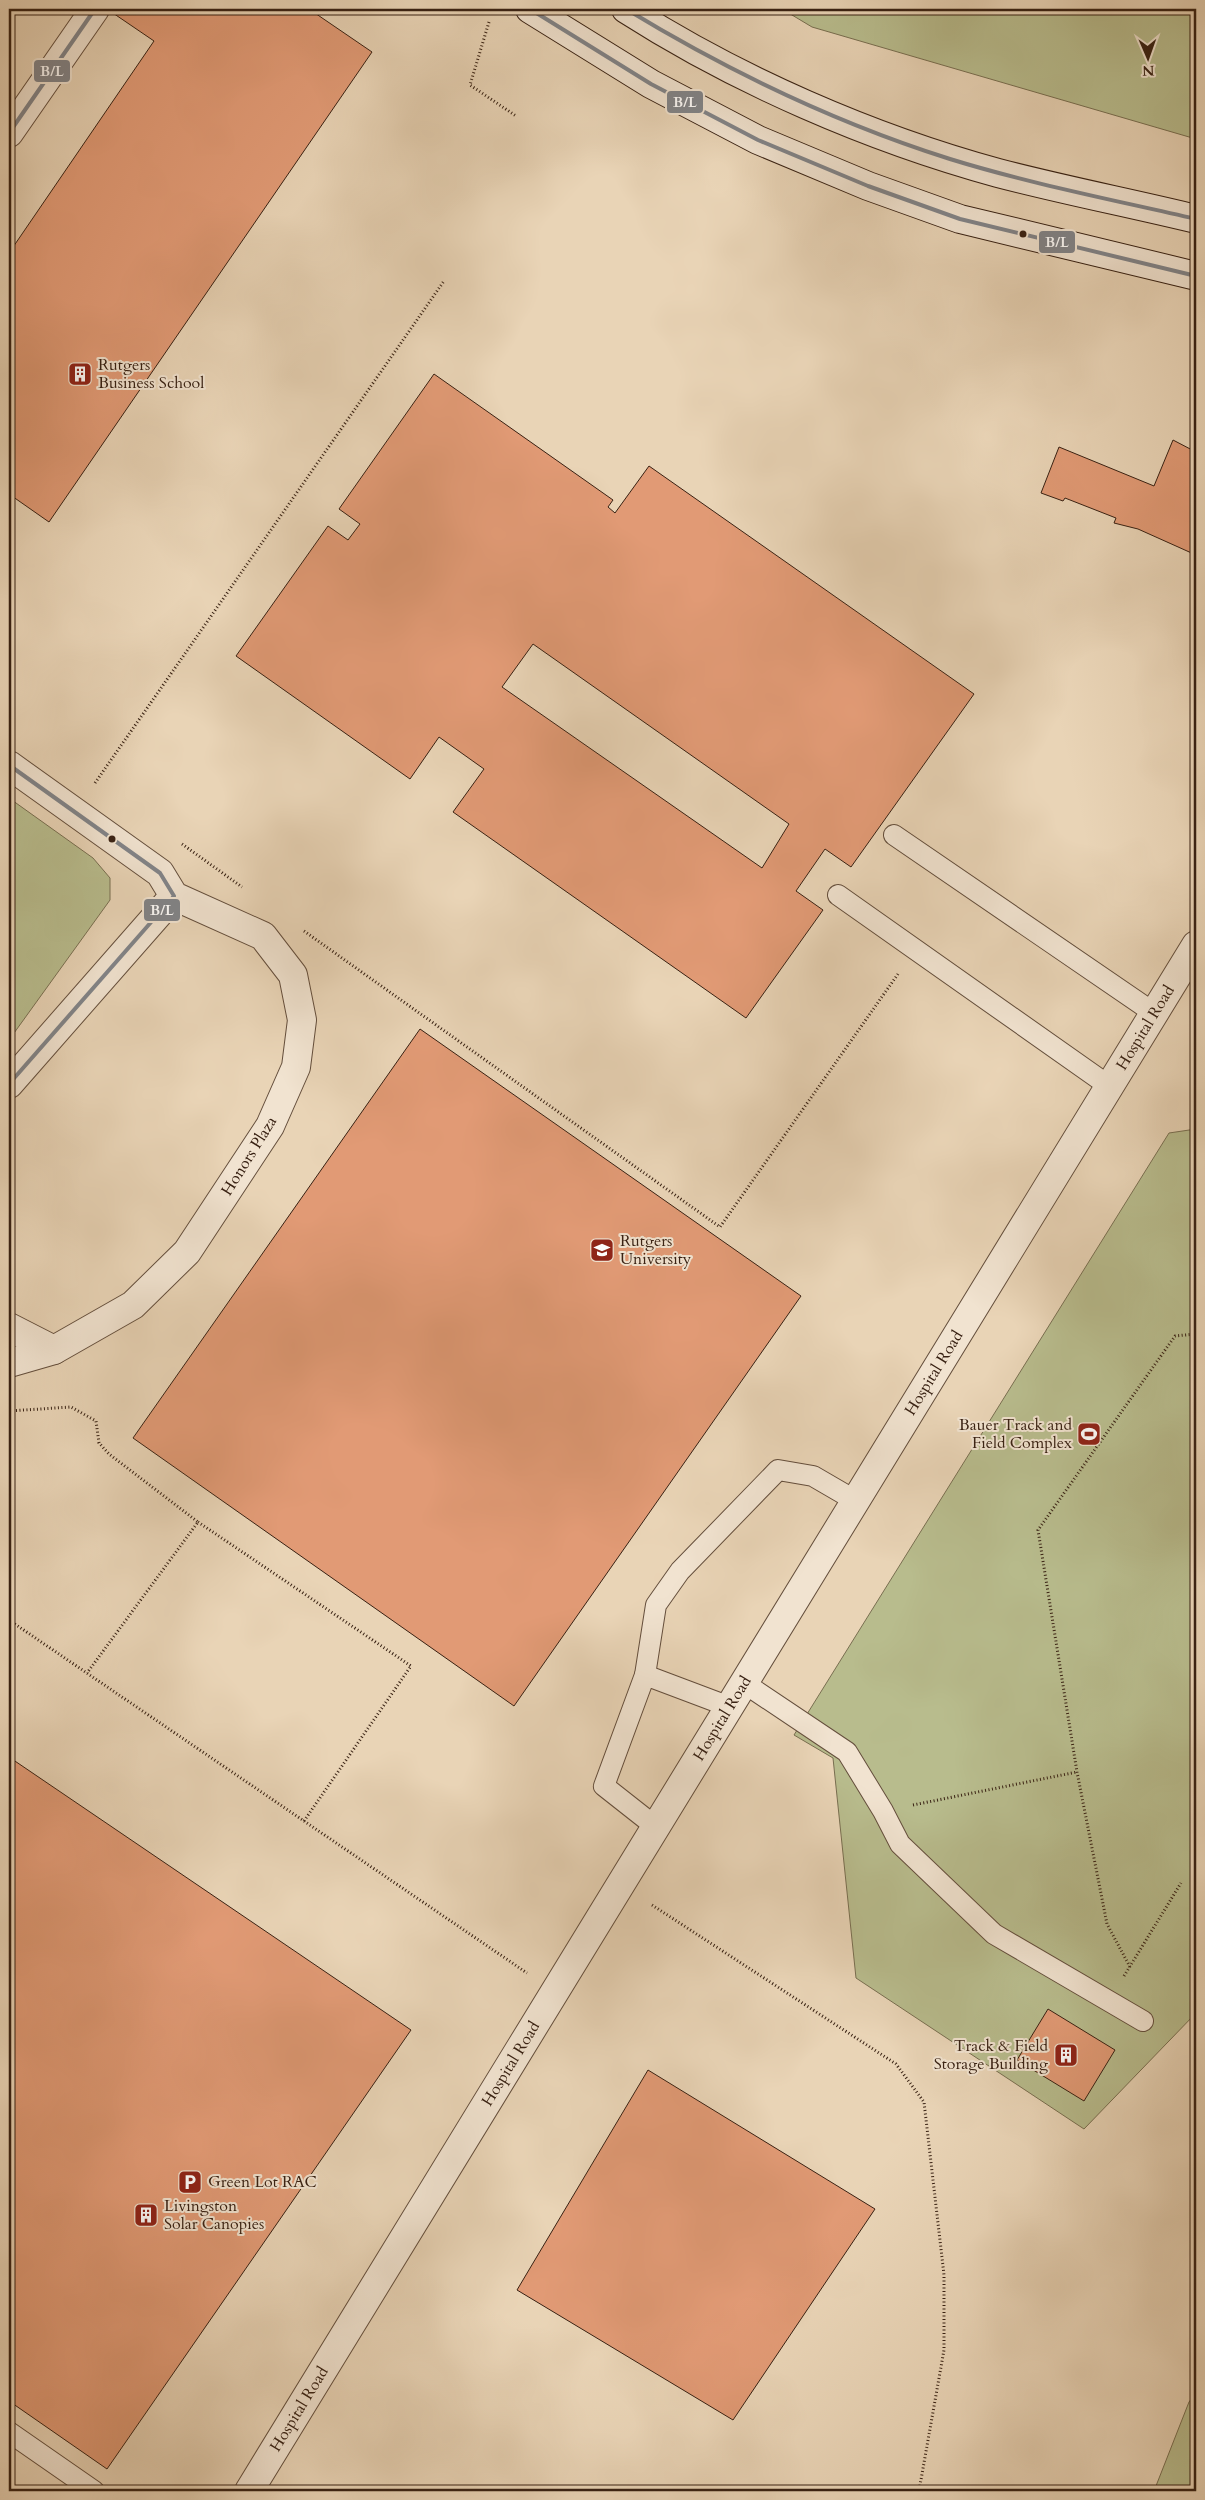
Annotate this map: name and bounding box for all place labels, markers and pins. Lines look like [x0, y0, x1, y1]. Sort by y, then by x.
unlabelled marker [1018, 229, 1028, 239]
place label: Rutgers Business School [98, 354, 204, 394]
building icon: Rutgers Business School [67, 361, 93, 387]
unlabelled marker [107, 834, 117, 844]
place label: Rutgers University [620, 1230, 692, 1270]
school or university icon: Rutgers University [589, 1237, 615, 1263]
place label: Bauer Track and Field Complex [959, 1414, 1072, 1454]
sports icon: Bauer Track and Field Complex [1076, 1421, 1102, 1447]
place label: Track & Field Storage Building [934, 2035, 1048, 2075]
building icon: Track & Field Storage Building [1053, 2042, 1079, 2068]
parking icon: Green Lot RAC [177, 2169, 203, 2195]
place label: Green Lot RAC [208, 2171, 317, 2193]
place label: Livingston Solar Canopies [164, 2195, 264, 2235]
building icon: Livingston Solar Canopies [133, 2202, 159, 2228]

